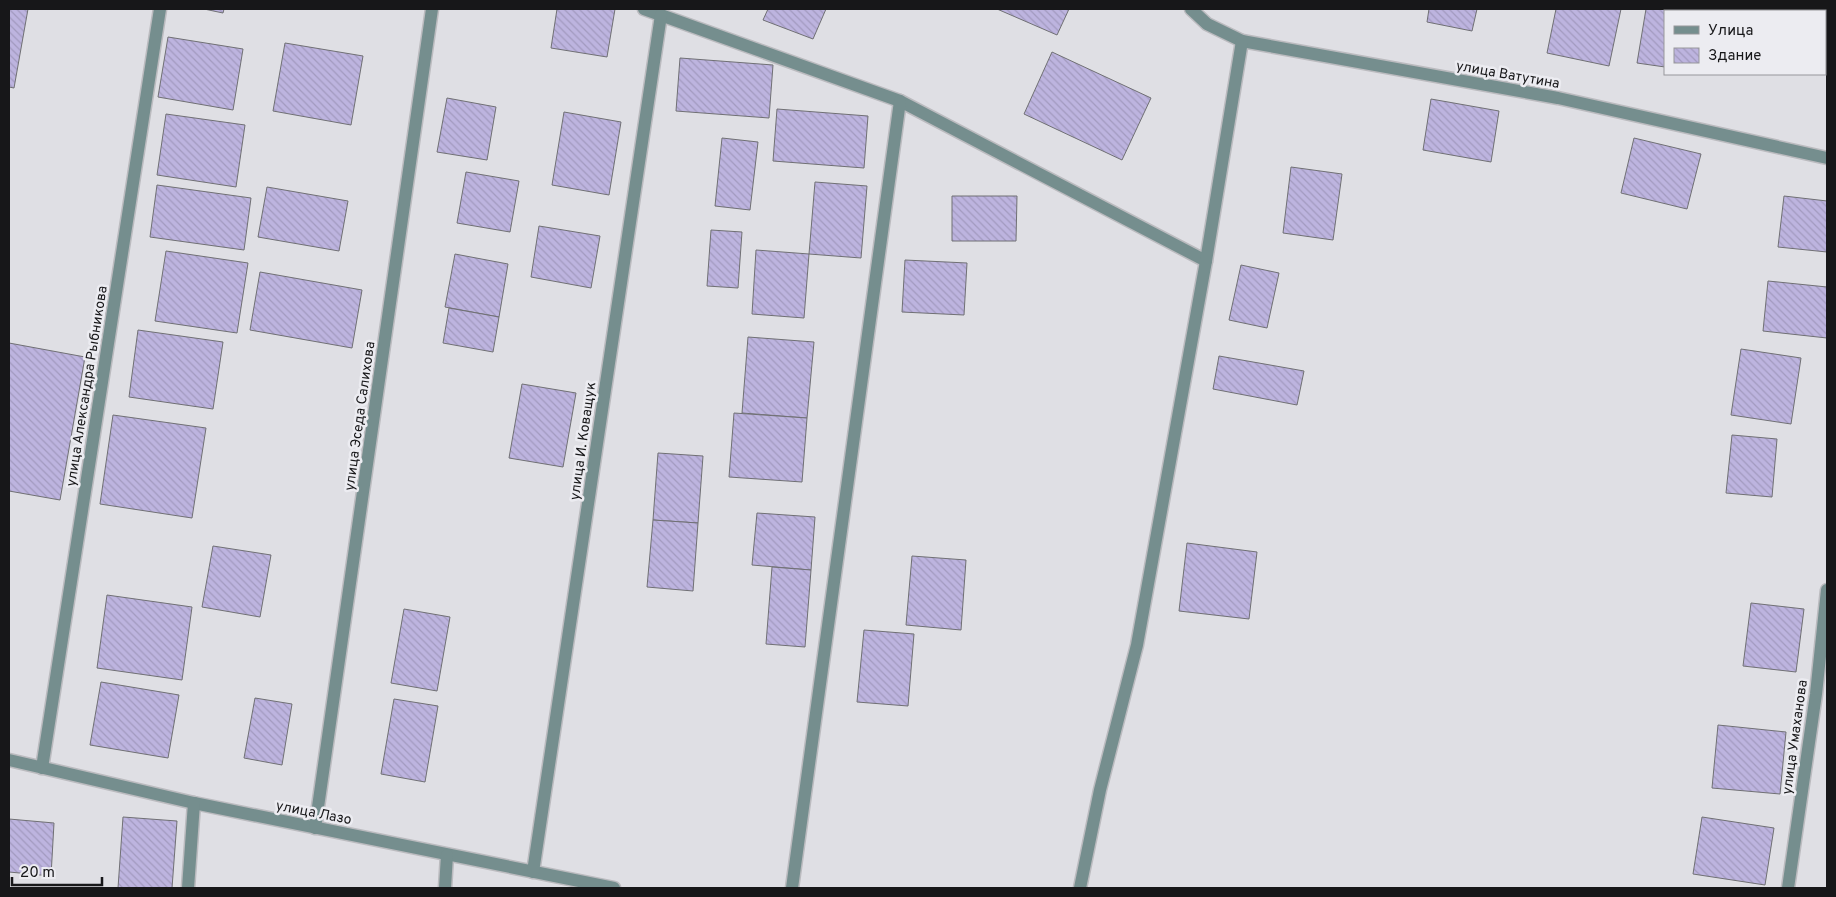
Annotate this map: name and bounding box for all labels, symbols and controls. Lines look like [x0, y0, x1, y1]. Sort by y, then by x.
legend [1664, 10, 1826, 75]
text: Улица [1708, 22, 1753, 41]
text: Здание [1708, 47, 1761, 66]
street label: улица Ватутина [1455, 58, 1561, 93]
street label: улица Александра Рыбникова [63, 285, 112, 488]
street label: улица Эседа Салихова [342, 340, 379, 492]
street label: улица И. Коващук [567, 381, 600, 501]
street label: улица Умаханова [1779, 679, 1812, 796]
street label: улица Лазо [274, 798, 353, 829]
scale bar [12, 854, 102, 886]
text: 20 m [20, 864, 55, 883]

